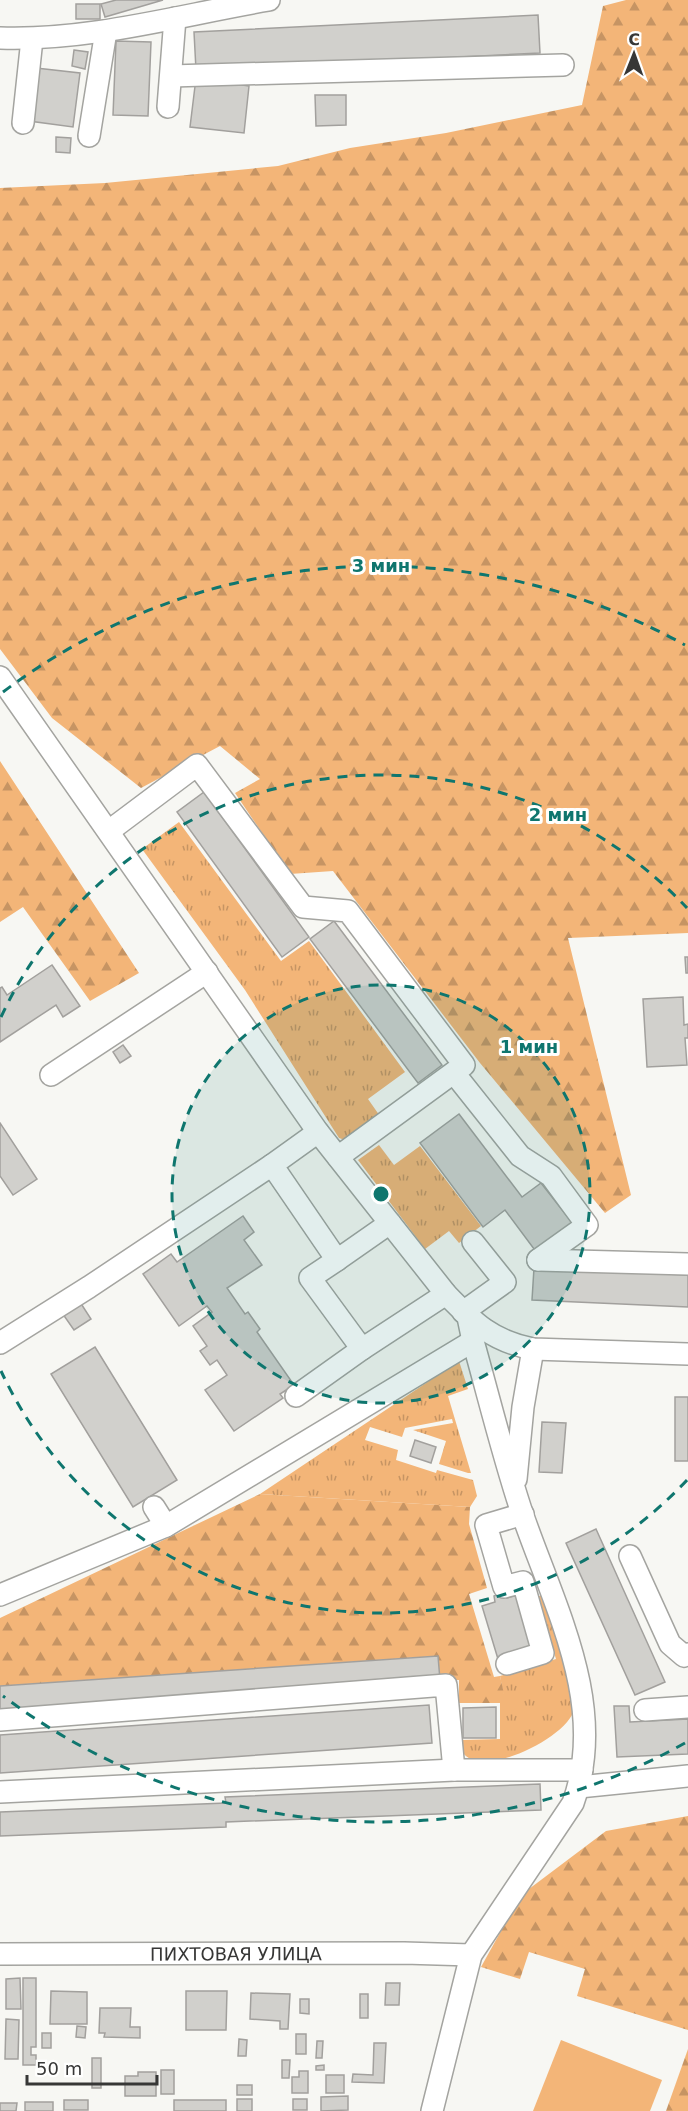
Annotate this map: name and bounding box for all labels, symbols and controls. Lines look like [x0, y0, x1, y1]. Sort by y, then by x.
north arrow [604, 24, 664, 84]
text: С [628, 30, 640, 49]
text: 3 мин [352, 555, 410, 576]
text: 2 мин [529, 804, 587, 825]
text: 1 мин [500, 1036, 558, 1057]
centre of rings [371, 1184, 391, 1204]
street label: ПИХТОВАЯ УЛИЦА [150, 1943, 323, 1964]
scale bar [27, 2048, 158, 2086]
text: 50 m [36, 2058, 82, 2079]

